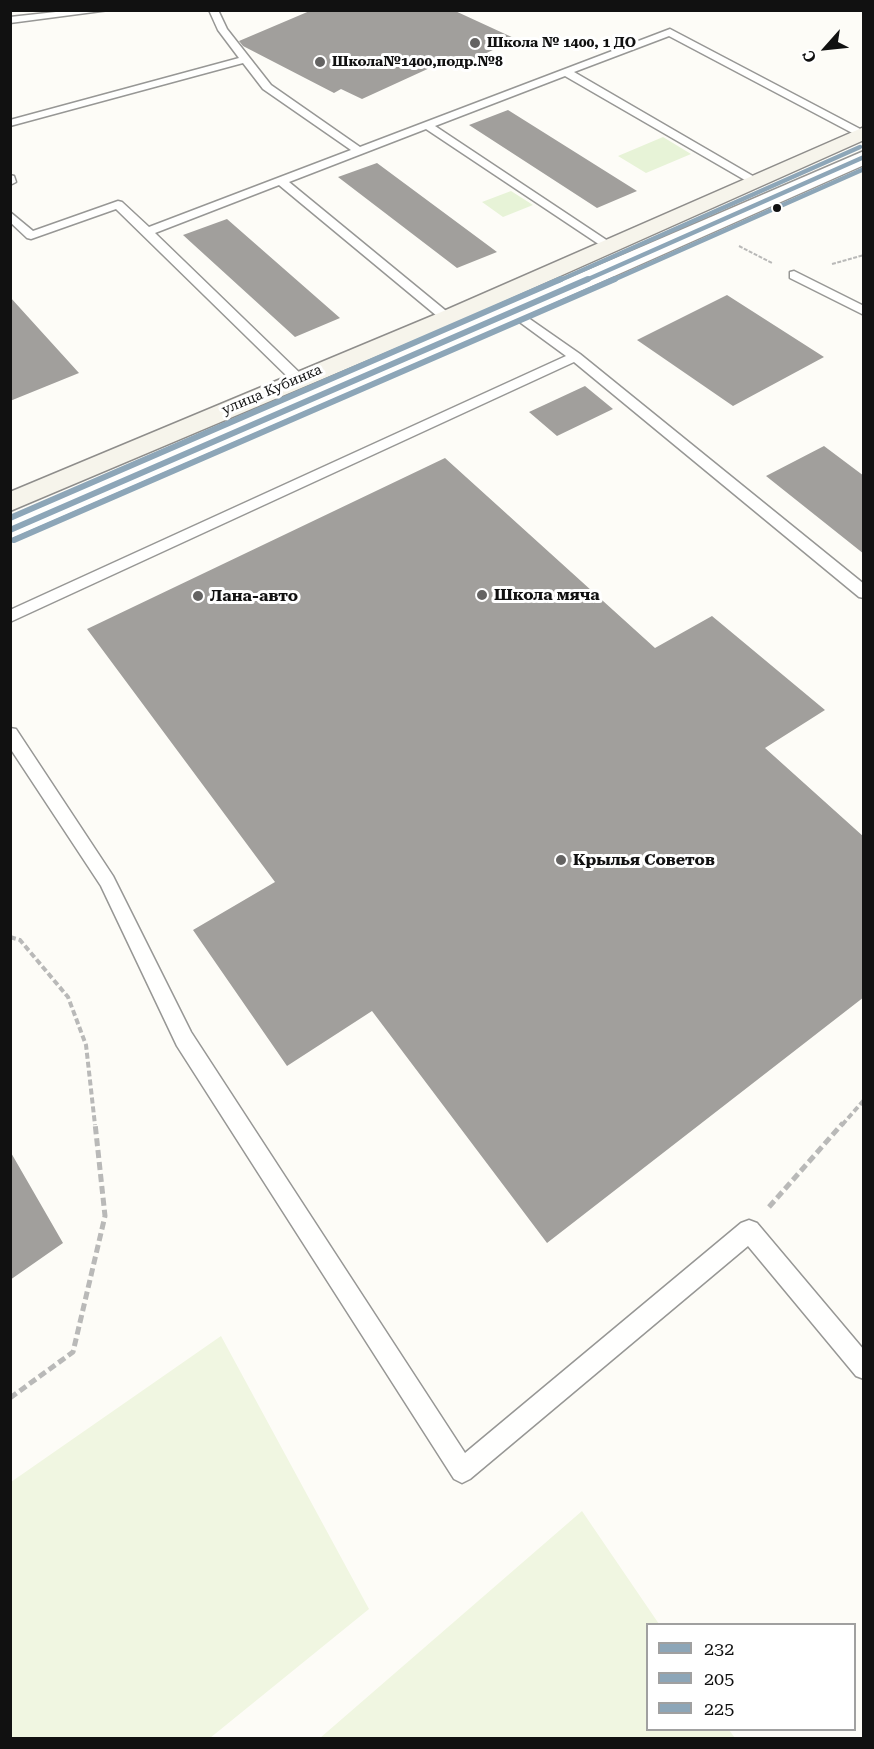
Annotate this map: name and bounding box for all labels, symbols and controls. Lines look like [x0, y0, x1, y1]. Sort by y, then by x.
north arrow [796, 18, 856, 78]
place label: Школа № 1400, 1 ДО [487, 35, 636, 51]
marker: Школа № 1400, 1 ДО [468, 36, 482, 50]
text: С [799, 47, 821, 66]
place label: Школа№1400,подр.№8 [332, 54, 503, 70]
marker: Школа№1400,подр.№8 [313, 55, 327, 69]
unlabelled marker [771, 202, 783, 214]
street label: улица Кубинка [219, 361, 325, 419]
place label: Школа мяча [494, 585, 600, 605]
place label: Лана-авто [210, 586, 298, 606]
marker: Школа мяча [475, 588, 489, 602]
marker: Лана-авто [191, 589, 205, 603]
place label: Крылья Советов [573, 850, 715, 870]
marker: Крылья Советов [554, 853, 568, 867]
legend [646, 1623, 856, 1731]
text: 232 [704, 1638, 734, 1659]
text: 205 [704, 1668, 734, 1689]
text: 225 [704, 1698, 734, 1719]

